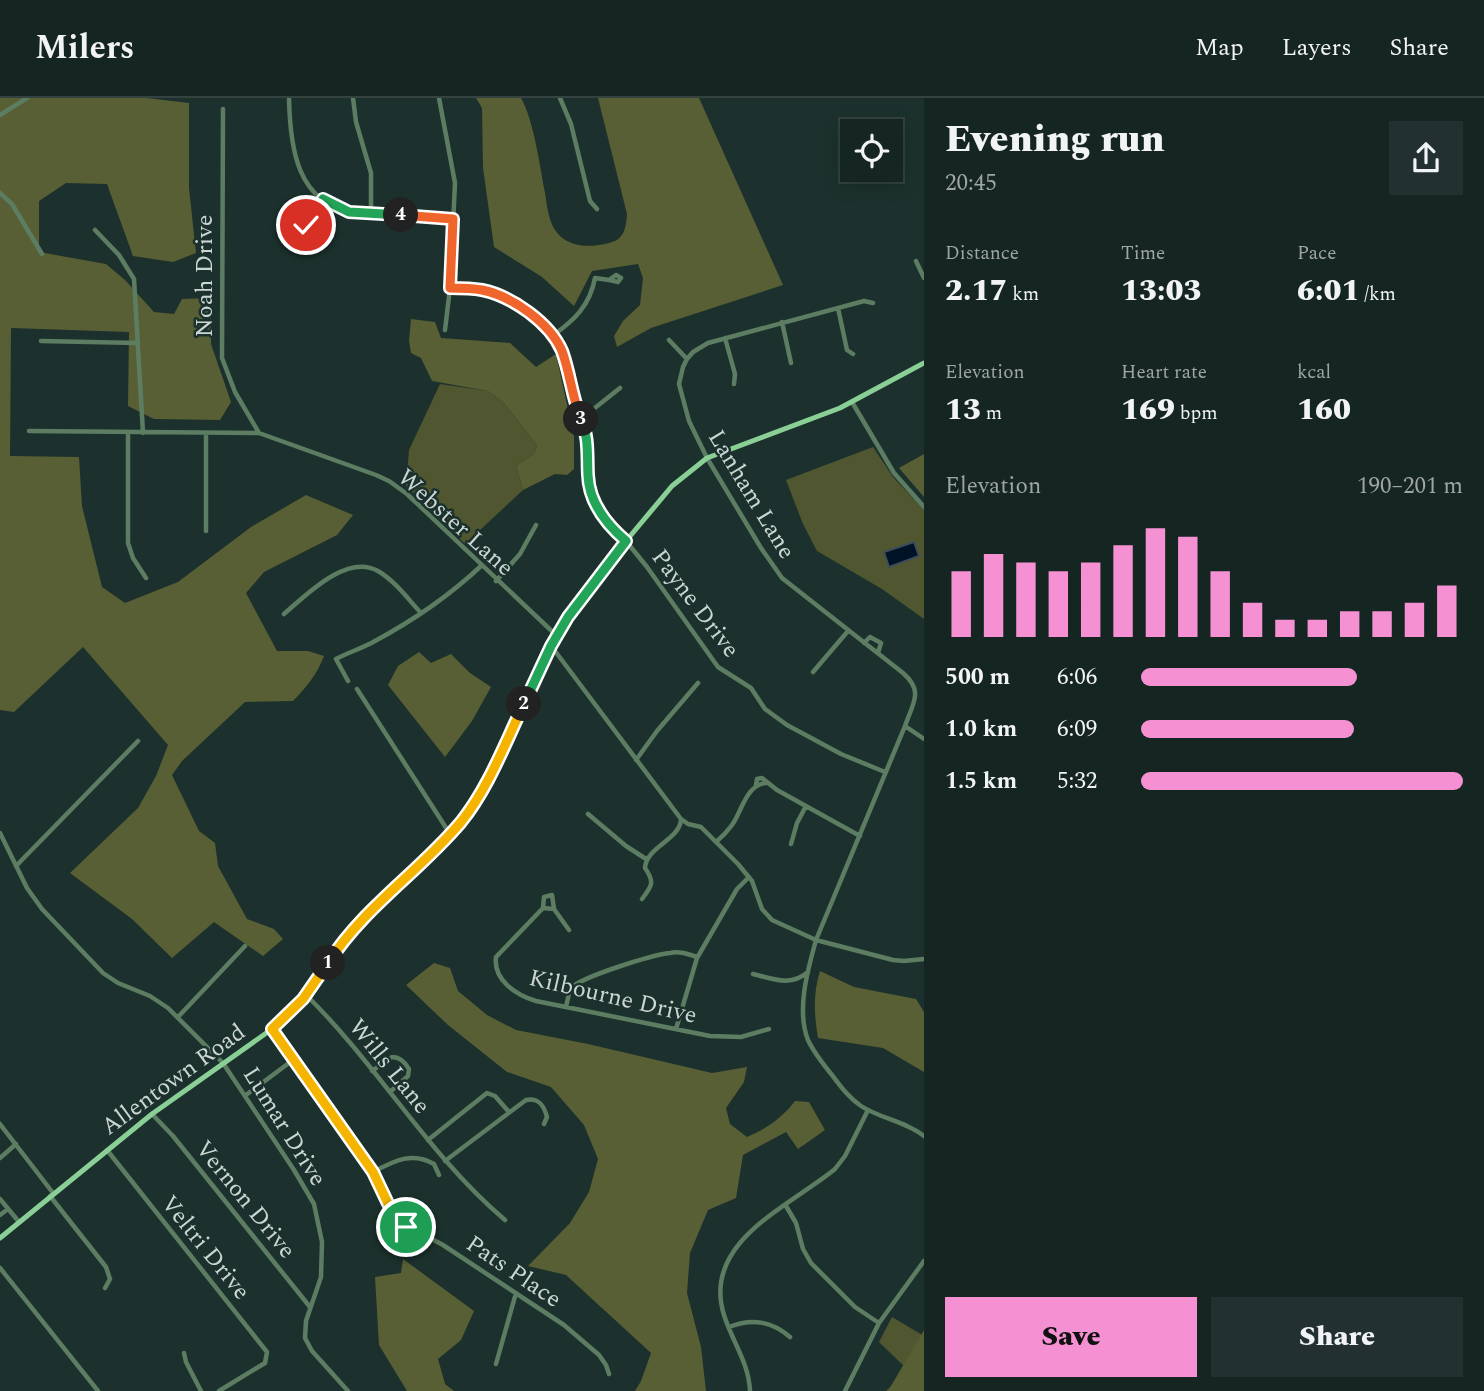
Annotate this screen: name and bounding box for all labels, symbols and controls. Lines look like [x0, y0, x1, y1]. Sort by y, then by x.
text: Milers [35, 23, 134, 73]
text: Map [1195, 30, 1244, 66]
text: Layers [1282, 30, 1352, 66]
text: Share [1390, 30, 1449, 66]
text: Evening run [945, 111, 1165, 169]
map controls [840, 119, 903, 182]
button: locate [840, 119, 903, 182]
button: share [1389, 121, 1463, 195]
text: 20:45 [945, 166, 997, 201]
pin [276, 195, 336, 255]
pin: 4 [384, 198, 418, 232]
text: 4 [395, 200, 406, 229]
icon: check [287, 206, 325, 244]
street label: Noah Drive [187, 215, 223, 337]
text: Distance [945, 239, 1019, 268]
text: Time [1121, 239, 1165, 268]
text: Pace [1297, 239, 1336, 268]
text: 2.17 [945, 268, 1007, 314]
text: 13:03 [1121, 268, 1201, 314]
text: 6:01 [1297, 268, 1359, 314]
text: km [1007, 280, 1039, 309]
text: /km [1359, 280, 1396, 309]
text: Elevation [945, 358, 1025, 387]
text: Heart rate [1121, 358, 1207, 387]
text: kcal [1297, 358, 1331, 387]
text: 13 [945, 387, 981, 433]
text: 169 [1121, 387, 1175, 433]
text: 160 [1297, 387, 1351, 433]
text: m [981, 399, 1002, 428]
text: bpm [1175, 399, 1218, 428]
pin: 3 [564, 402, 598, 436]
text: 3 [575, 404, 586, 433]
street label: Lanham Lane [698, 423, 804, 566]
street label: Webster Lane [389, 460, 522, 585]
text: Elevation [945, 469, 1041, 504]
text: 190–201 m [1357, 469, 1463, 504]
street label: Payne Drive [642, 542, 748, 666]
text: 500 m [945, 660, 1010, 695]
text: 6:06 [1057, 660, 1097, 695]
pin: 2 [506, 686, 542, 722]
text: 2 [518, 689, 529, 718]
text: 1.0 km [945, 712, 1017, 747]
text: 6:09 [1057, 712, 1097, 747]
text: 1.5 km [945, 764, 1017, 799]
text: 5:32 [1057, 764, 1097, 799]
pin: 1 [310, 946, 346, 980]
text: 1 [322, 948, 333, 977]
street label: Kilbourne Drive [525, 960, 700, 1034]
street label: Wills Lane [339, 1011, 439, 1122]
street label: Allentown Road [94, 1015, 253, 1145]
street label: Lumar Drive [233, 1060, 335, 1193]
street label: Vernon Drive [186, 1133, 304, 1267]
street label: Veltri Drive [152, 1187, 259, 1308]
pin [376, 1197, 436, 1257]
icon: arrive [387, 1208, 425, 1246]
street label: Pats Place [458, 1227, 569, 1317]
button: Save [945, 1297, 1197, 1377]
button: Share [1211, 1297, 1463, 1377]

